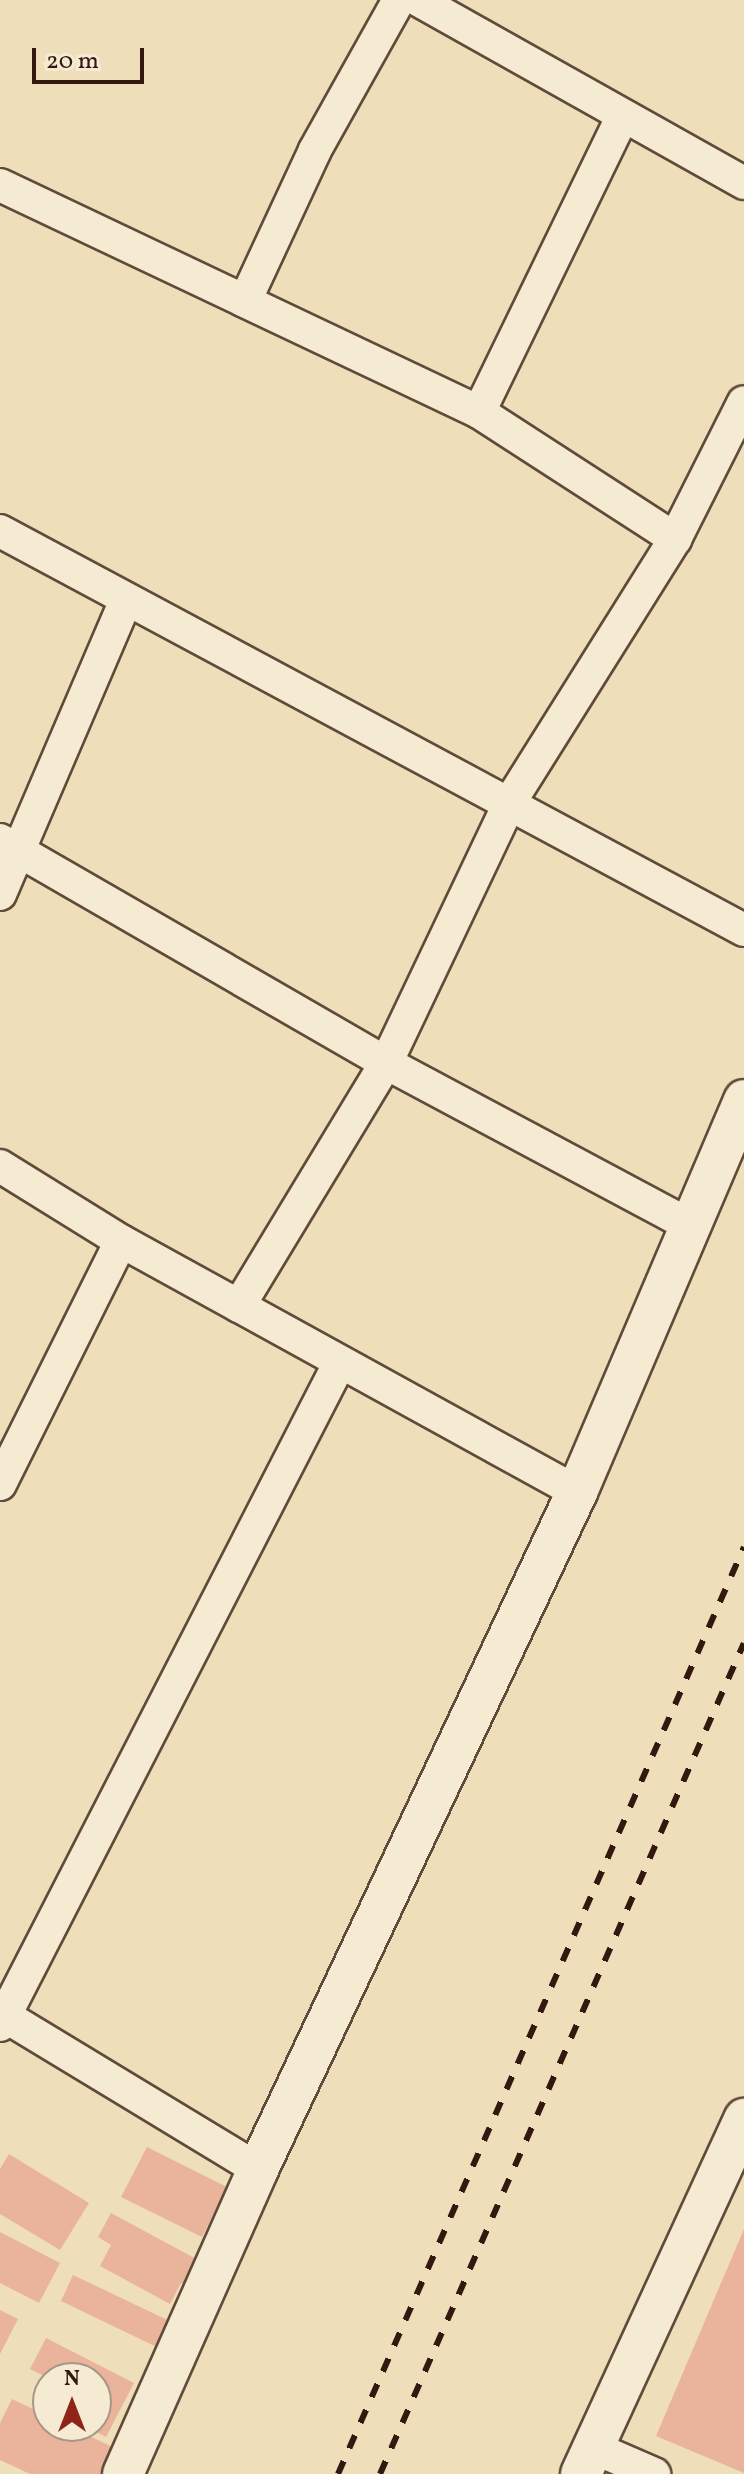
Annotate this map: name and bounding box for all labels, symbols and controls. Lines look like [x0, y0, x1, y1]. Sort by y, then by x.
scale bar [36, 32, 148, 82]
text: 20 m [46, 45, 99, 79]
north arrow [32, 2362, 112, 2442]
text: N [64, 2364, 80, 2395]

